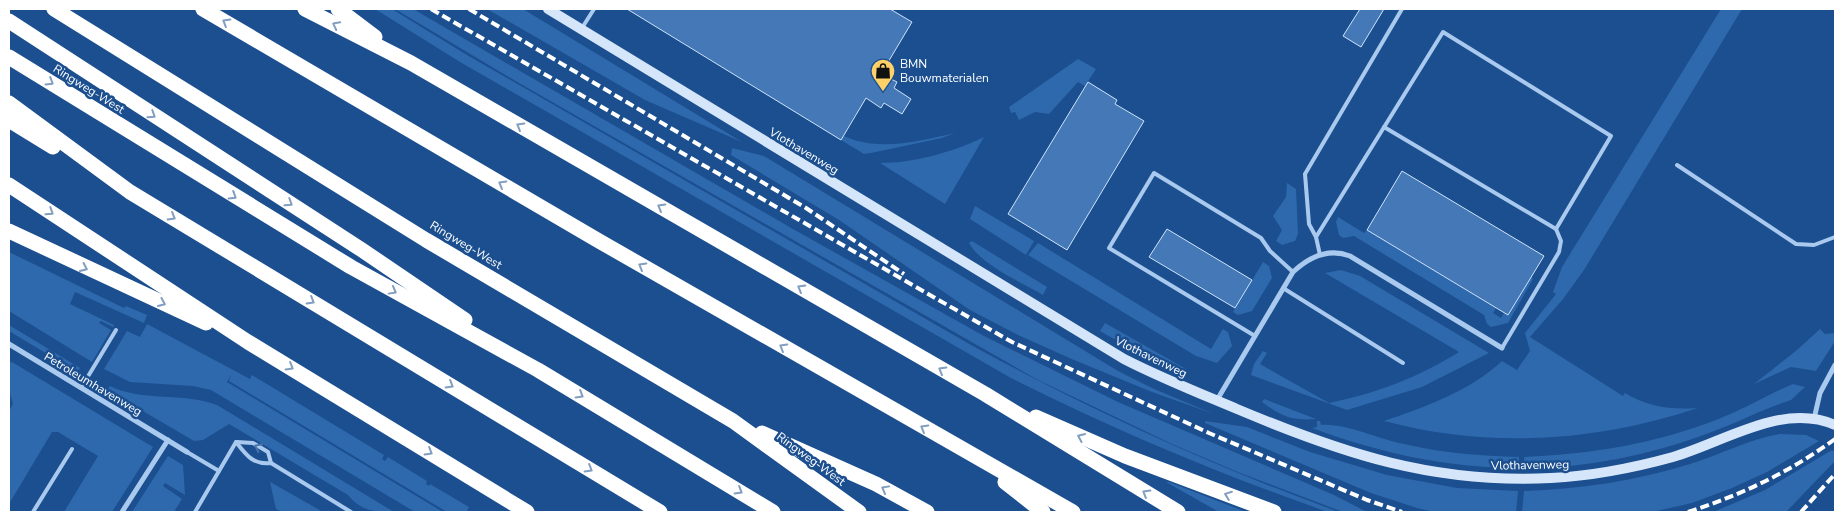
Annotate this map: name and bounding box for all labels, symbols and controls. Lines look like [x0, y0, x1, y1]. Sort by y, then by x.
one-way arrow [222, 19, 231, 29]
one-way arrow [333, 21, 342, 31]
place label: BMN Bouwmaterialen [900, 56, 989, 86]
shop icon: BMN Bouwmaterialen [870, 58, 896, 92]
street label: Ringweg-West [50, 61, 128, 118]
one-way arrow [45, 76, 54, 86]
one-way arrow [146, 109, 155, 119]
one-way arrow [516, 123, 525, 133]
street label: Vlothavenweg [765, 123, 842, 178]
one-way arrow [498, 181, 507, 191]
one-way arrow [227, 190, 236, 200]
one-way arrow [283, 197, 292, 206]
one-way arrow [657, 204, 666, 214]
one-way arrow [44, 205, 53, 215]
one-way arrow [166, 211, 175, 221]
street label: Ringweg-West [427, 217, 506, 273]
one-way arrow [79, 261, 88, 272]
one-way arrow [639, 262, 648, 272]
one-way arrow [388, 285, 397, 295]
one-way arrow [798, 285, 807, 295]
one-way arrow [306, 295, 315, 304]
one-way arrow [157, 297, 166, 307]
street label: Vlothavenweg [1111, 332, 1190, 381]
one-way arrow [779, 343, 788, 353]
street label: Petroleumhavenweg [41, 348, 145, 420]
one-way arrow [285, 361, 294, 371]
one-way arrow [939, 366, 948, 376]
one-way arrow [445, 379, 454, 389]
one-way arrow [575, 388, 584, 398]
one-way arrow [920, 424, 929, 434]
street label: Ringweg-West [773, 429, 849, 490]
one-way arrow [1077, 432, 1086, 443]
one-way arrow [254, 442, 263, 453]
one-way arrow [423, 446, 432, 456]
street label: Vlothavenweg [1490, 456, 1569, 474]
one-way arrow [584, 463, 593, 473]
one-way arrow [733, 485, 742, 495]
one-way arrow [881, 485, 890, 495]
one-way arrow [1143, 490, 1152, 500]
one-way arrow [1225, 491, 1233, 501]

